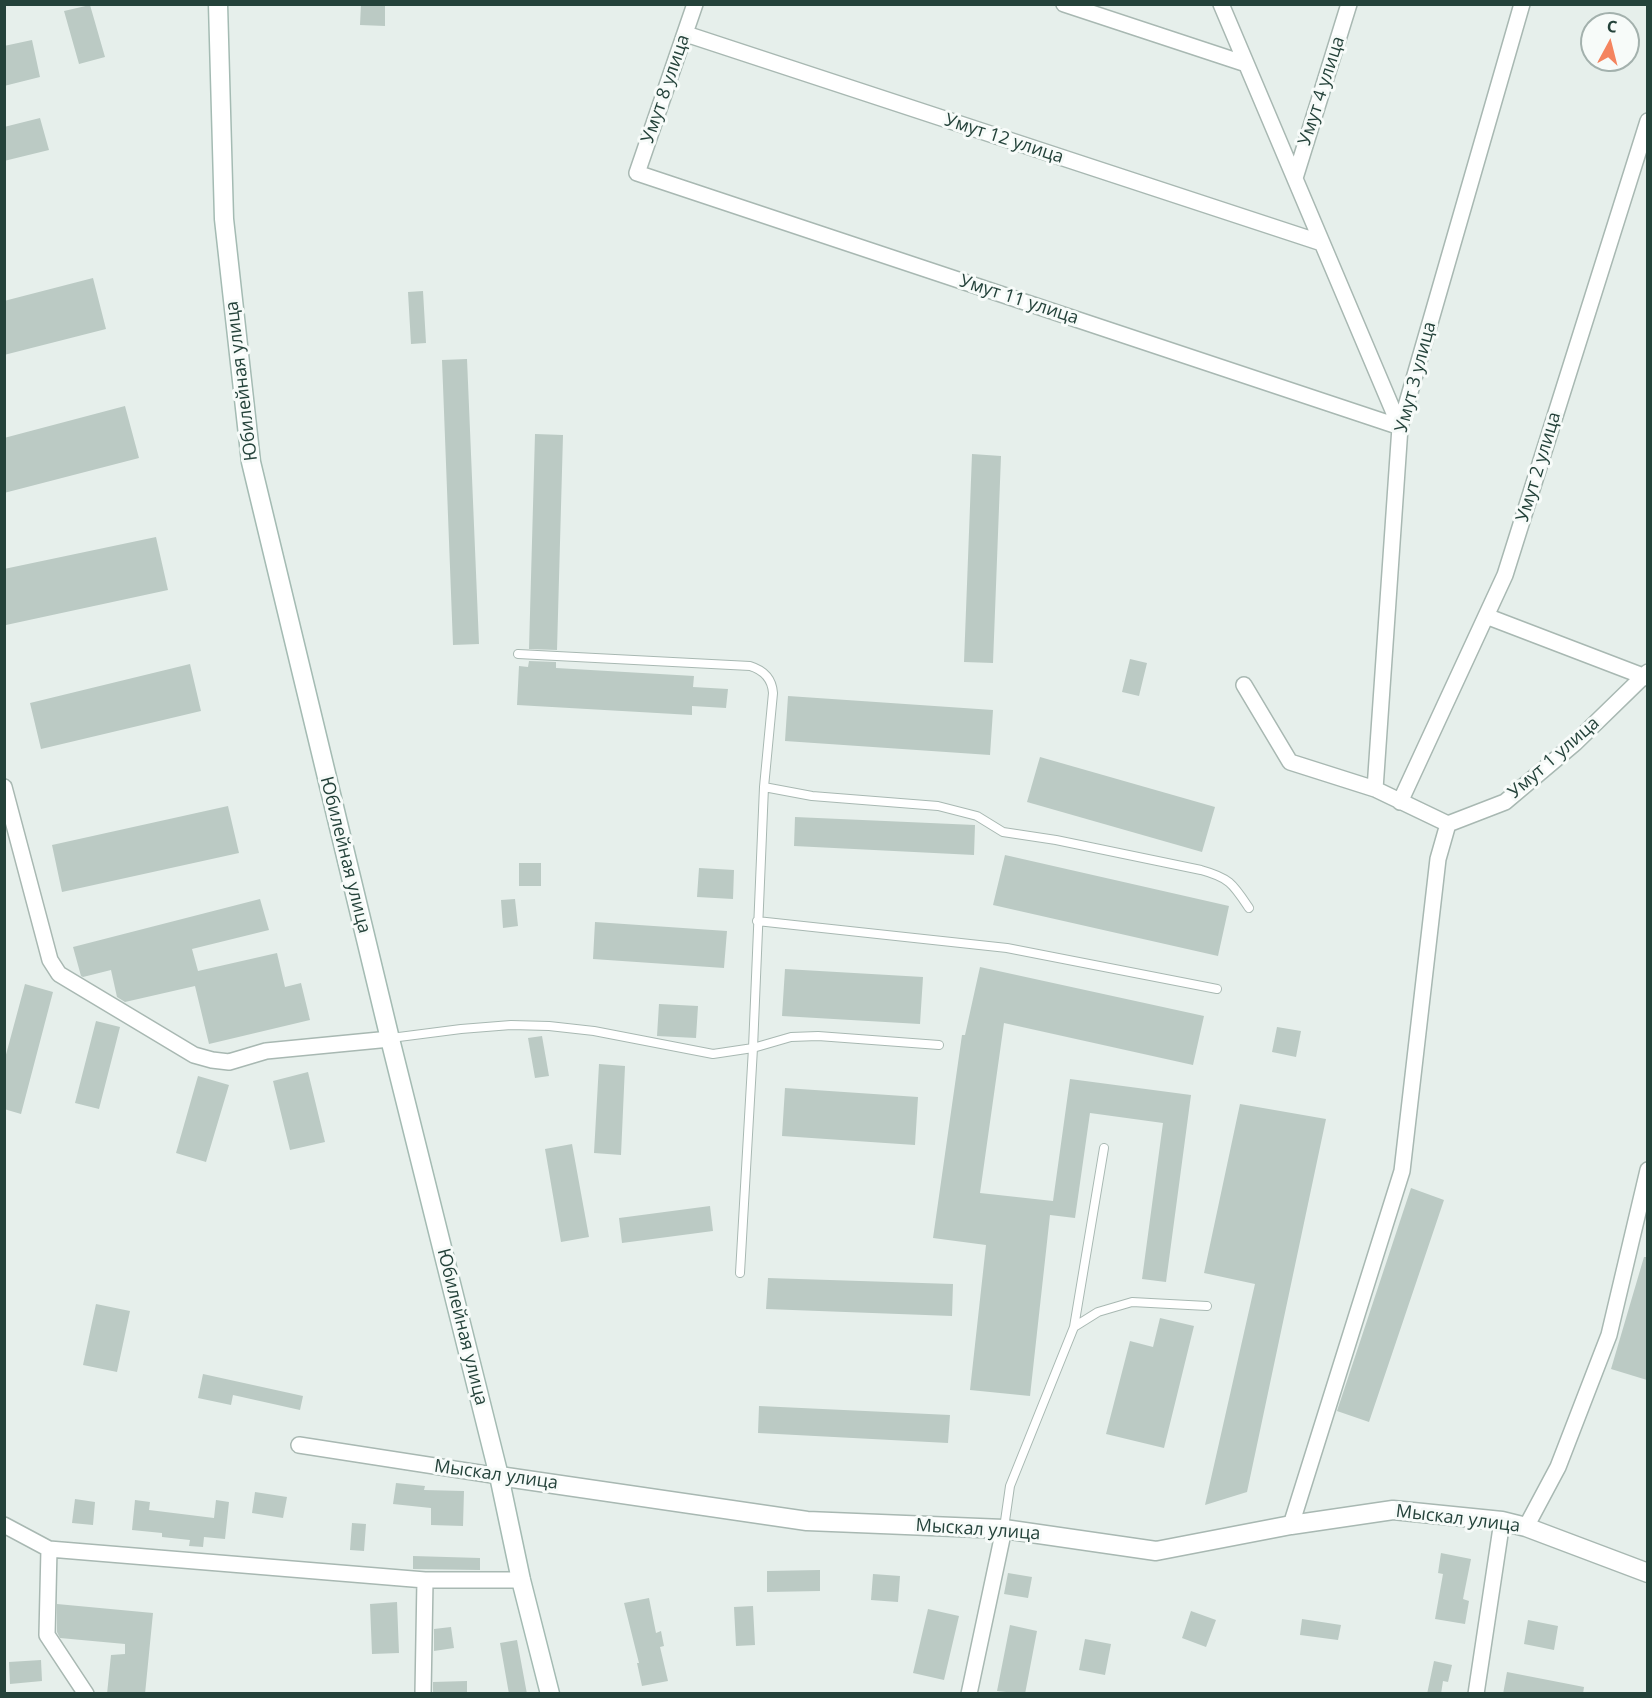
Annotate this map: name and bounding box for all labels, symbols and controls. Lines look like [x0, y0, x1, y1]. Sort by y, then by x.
north arrow [1580, 12, 1640, 72]
text: С [1606, 15, 1618, 38]
street label: Умут 8 улица [637, 32, 695, 146]
street label: Умут 4 улица [1294, 34, 1350, 148]
street label: Умут 12 улица [942, 110, 1066, 168]
street label: Умут 11 улица [957, 271, 1081, 329]
street label: Юбилейная улица [221, 300, 263, 462]
street label: Умут 3 улица [1391, 319, 1441, 435]
street label: Умут 2 улица [1512, 410, 1566, 524]
street label: Умут 1 улица [1504, 713, 1604, 803]
street label: Юбилейная улица [315, 774, 375, 936]
street label: Юбилейная улица [432, 1246, 492, 1408]
street label: Мыскал улица [433, 1456, 559, 1494]
street label: Мыскал улица [1395, 1501, 1521, 1537]
street label: Мыскал улица [915, 1515, 1041, 1545]

